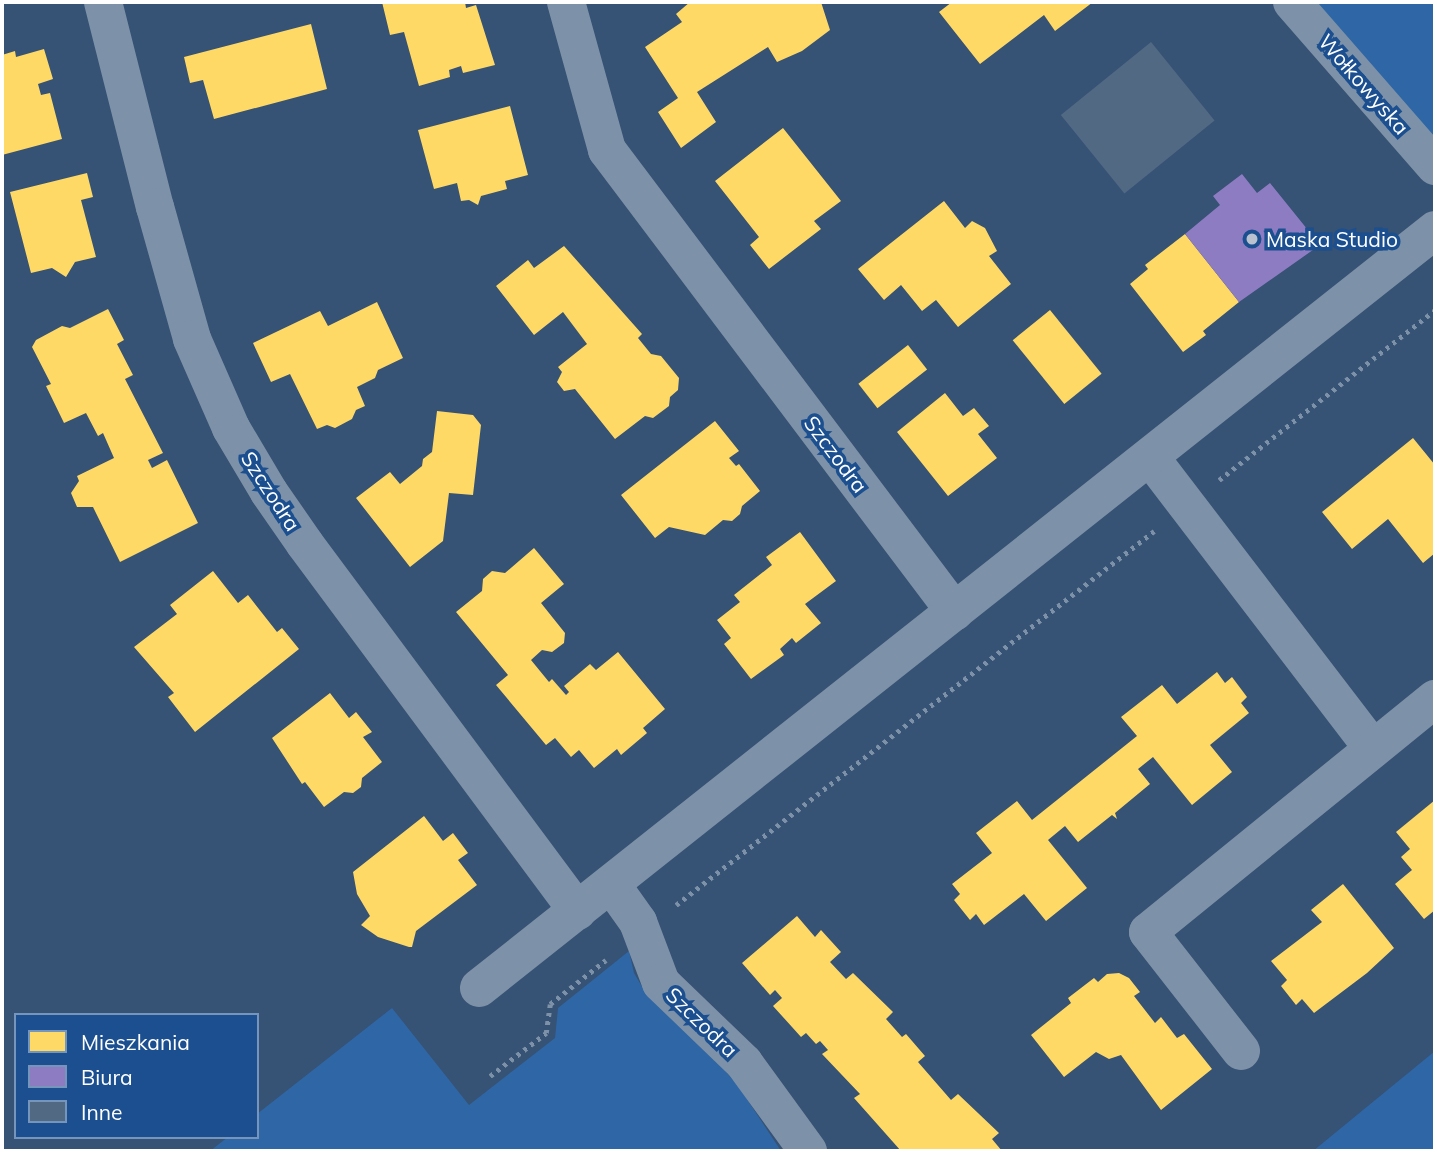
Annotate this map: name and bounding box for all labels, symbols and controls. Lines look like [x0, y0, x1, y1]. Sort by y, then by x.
street label: Wołkowyska [1314, 29, 1414, 139]
place label: Maska Studio [1266, 226, 1398, 252]
marker: Maska Studio [1244, 231, 1260, 247]
street label: Szczodra [799, 411, 873, 497]
street label: Szczodra [236, 447, 306, 535]
street label: Szczodra [661, 982, 743, 1062]
legend [14, 1013, 259, 1139]
text: Mieszkania [81, 1029, 190, 1055]
text: Biura [81, 1064, 133, 1090]
text: Inne [81, 1099, 122, 1125]

